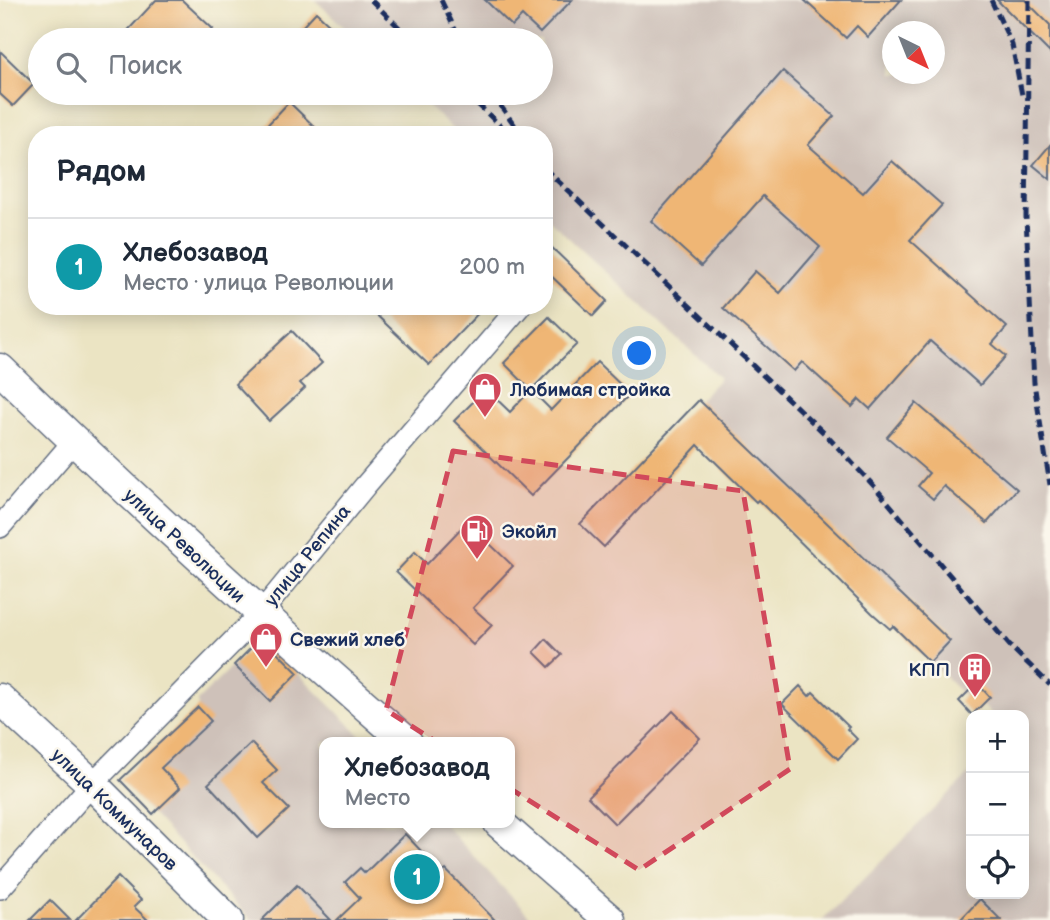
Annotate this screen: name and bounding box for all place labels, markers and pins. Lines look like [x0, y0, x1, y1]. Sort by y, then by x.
shop icon: Любимая стройка [466, 370, 504, 419]
place label: Любимая стройка [509, 379, 671, 402]
fuel station icon: Экойл [458, 512, 496, 561]
place label: Экойл [502, 521, 557, 544]
shop icon: Свежий хлеб [247, 620, 285, 669]
place label: Свежий хлеб [290, 629, 405, 652]
building icon: КПП [956, 650, 994, 699]
place label: КПП [908, 659, 950, 682]
pin: 1 [394, 851, 440, 903]

